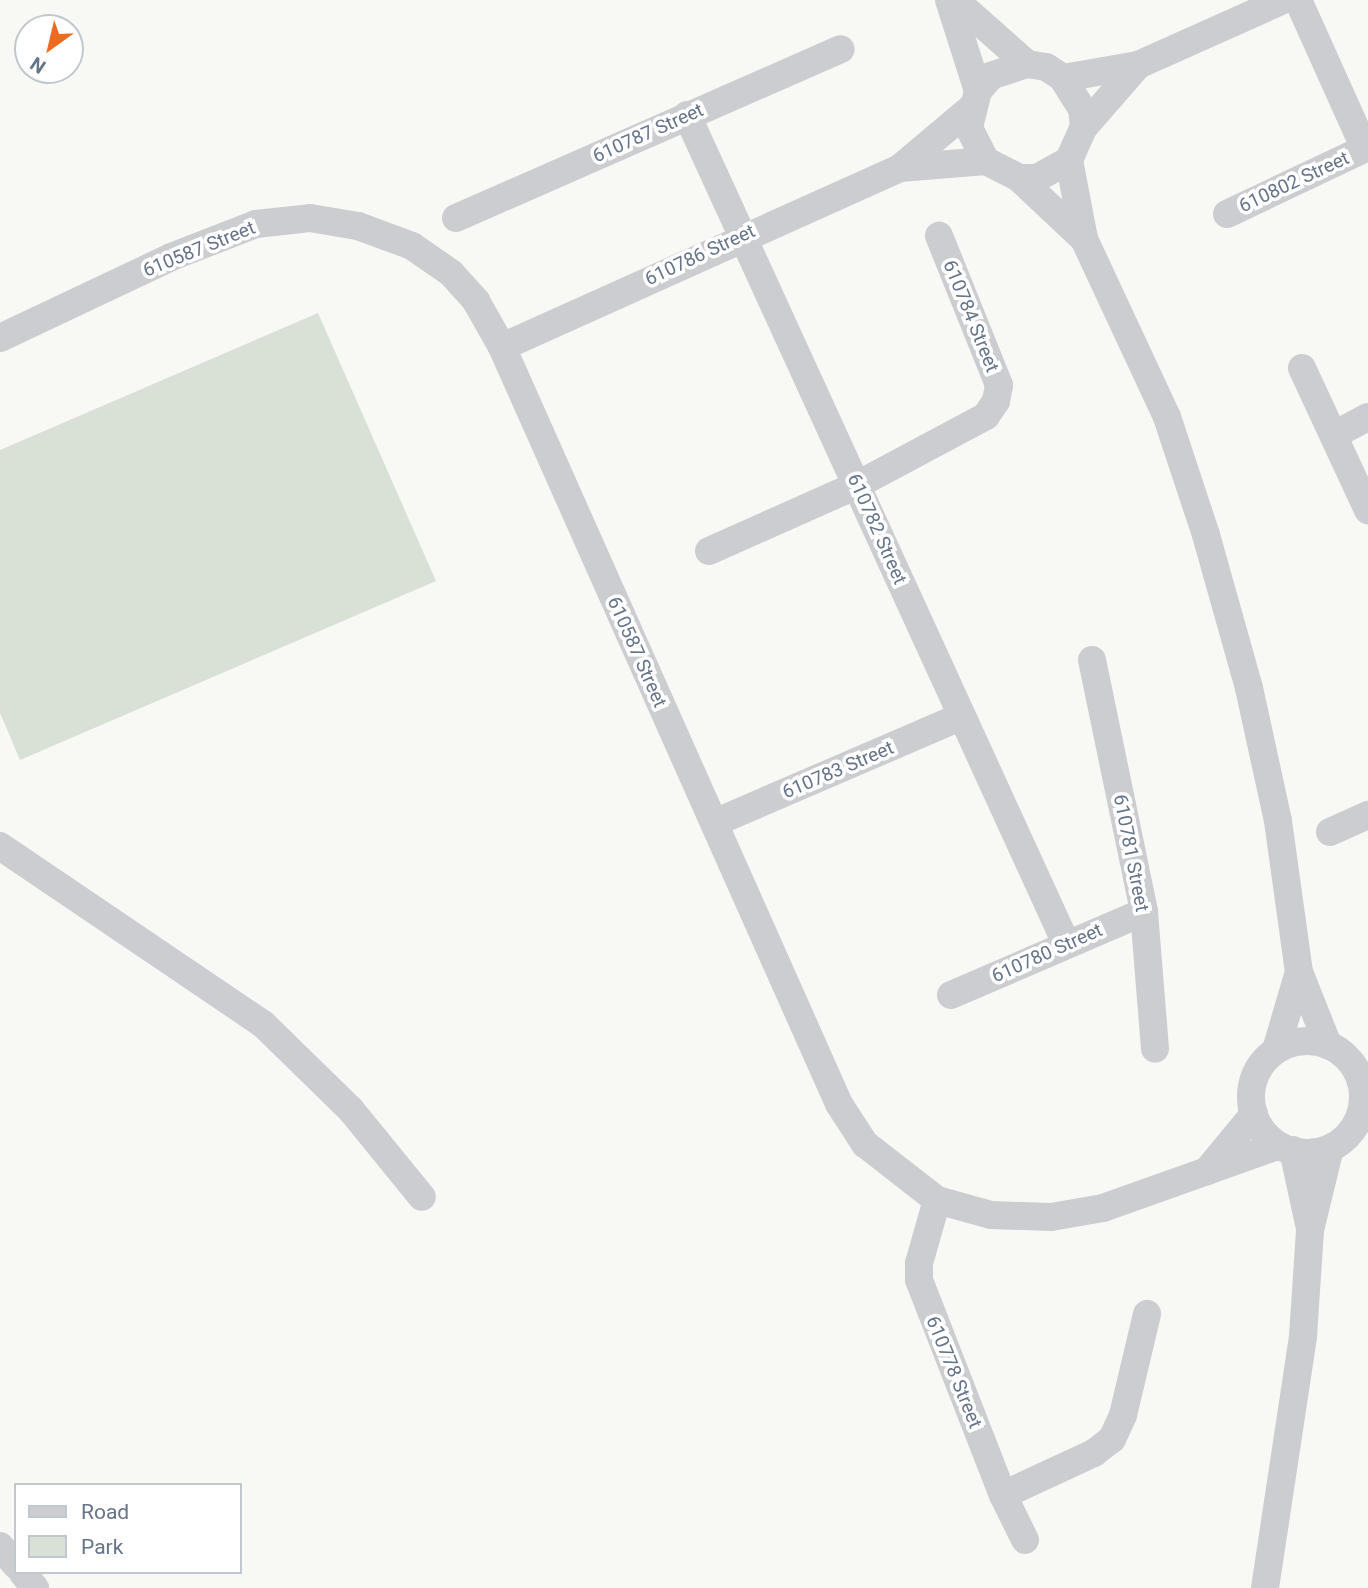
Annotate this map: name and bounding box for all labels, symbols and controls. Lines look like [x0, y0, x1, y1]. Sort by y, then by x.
north arrow [14, 14, 84, 84]
text: N [26, 52, 50, 78]
street label: 610787 Street [589, 98, 707, 168]
street label: 610802 Street [1235, 147, 1353, 217]
street label: 610587 Street [140, 216, 258, 282]
street label: 610786 Street [641, 220, 759, 290]
street label: 610784 Street [938, 257, 1004, 375]
street label: 610782 Street [842, 470, 912, 588]
street label: 610587 Street [602, 593, 672, 711]
street label: 610783 Street [779, 736, 897, 804]
street label: 610781 Street [1108, 792, 1154, 914]
street label: 610780 Street [988, 918, 1106, 988]
street label: 610778 Street [921, 1313, 987, 1431]
legend [14, 1483, 242, 1574]
text: Road [81, 1500, 129, 1524]
text: Park [81, 1535, 123, 1559]

